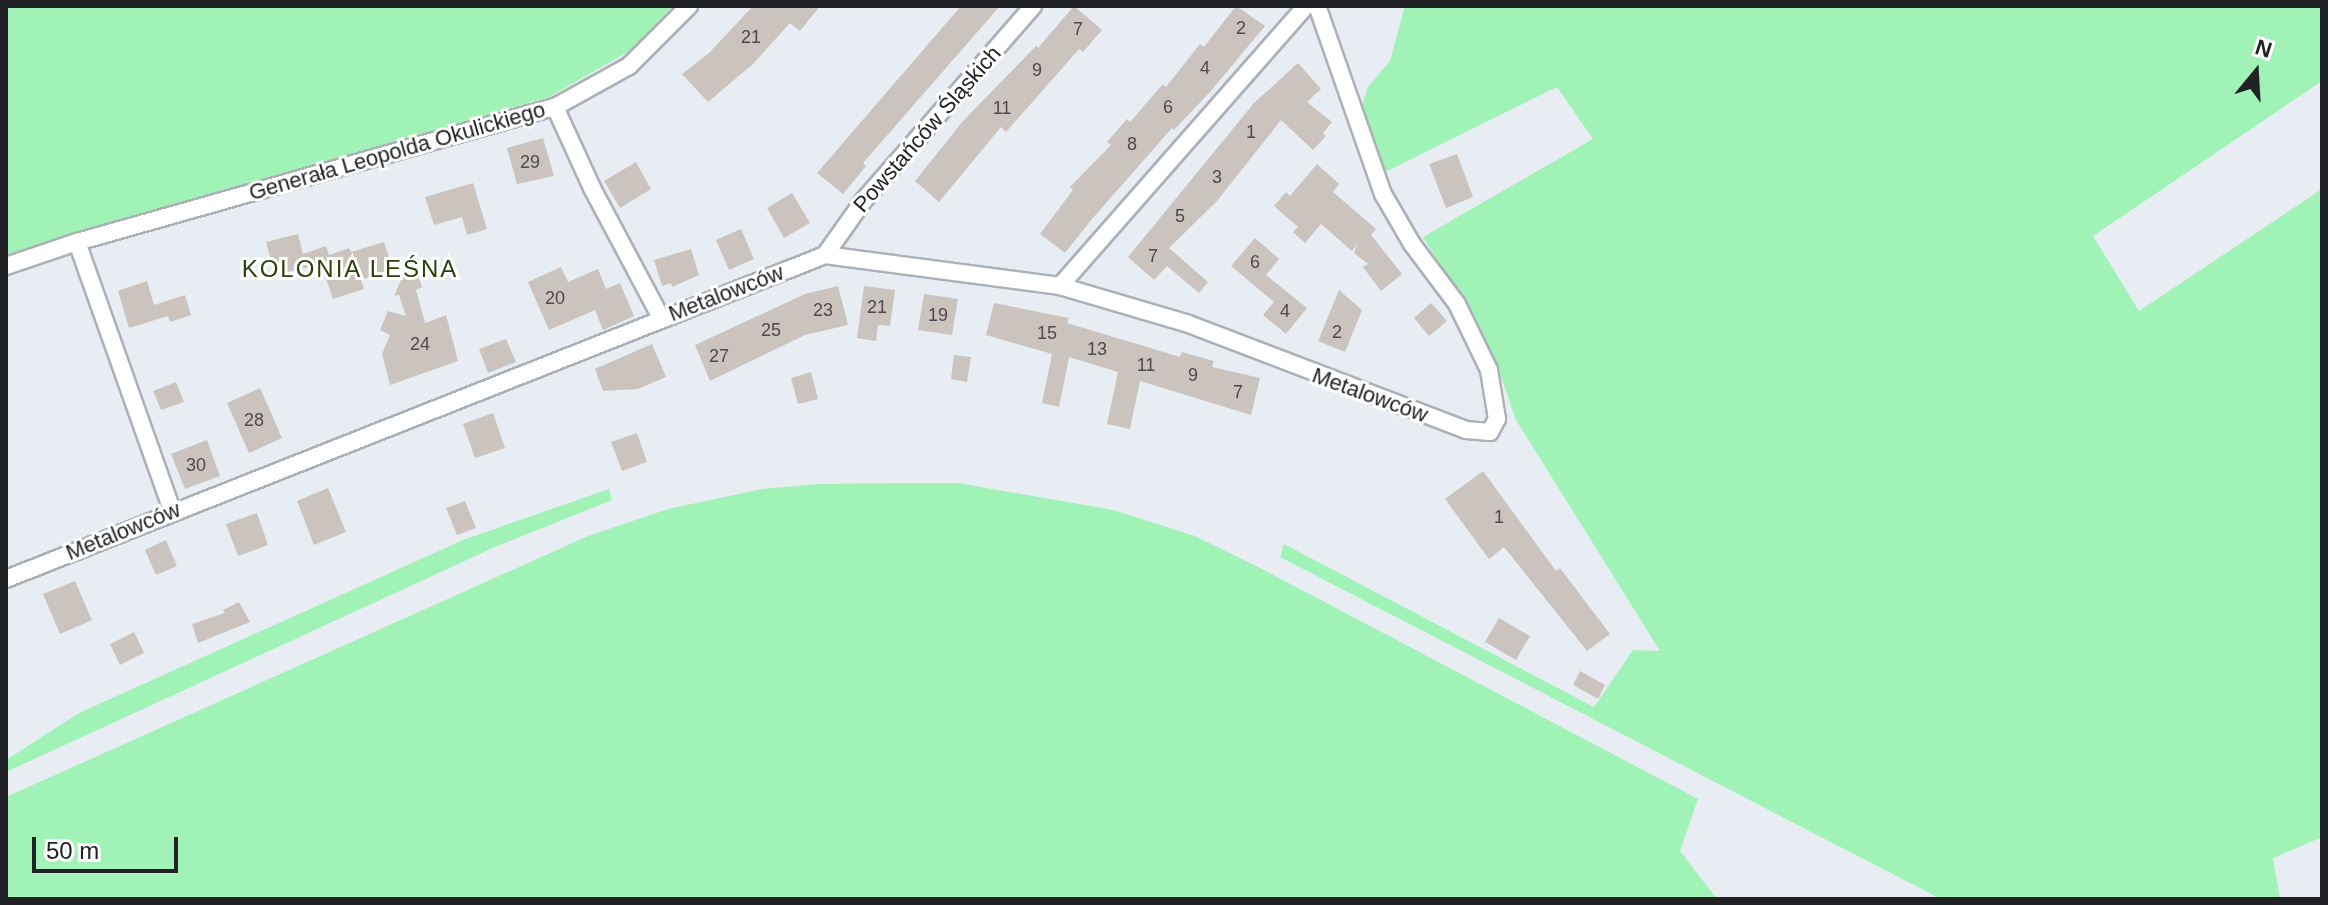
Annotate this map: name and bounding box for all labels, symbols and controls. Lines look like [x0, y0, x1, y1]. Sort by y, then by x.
house number: 2 [1236, 17, 1246, 39]
house number: 7 [1073, 18, 1083, 40]
house number: 21 [741, 26, 761, 48]
north arrow [2216, 32, 2296, 112]
text: N [2252, 34, 2275, 63]
street label: Powstańców Śląskich [848, 41, 1006, 217]
house number: 4 [1200, 57, 1210, 79]
house number: 9 [1032, 59, 1042, 81]
street label: Generała Leopolda Okulickiego [246, 96, 548, 206]
house number: 6 [1163, 96, 1173, 118]
house number: 11 [993, 97, 1011, 119]
house number: 1 [1246, 121, 1256, 143]
house number: 8 [1127, 133, 1137, 155]
house number: 29 [520, 151, 540, 173]
house number: 3 [1212, 166, 1222, 188]
house number: 5 [1175, 205, 1185, 227]
house number: 7 [1148, 245, 1158, 267]
house number: 6 [1250, 251, 1260, 273]
district label: KOLONIA LEŚNA [241, 255, 459, 283]
street label: Metalowców [665, 259, 787, 327]
house number: 20 [545, 287, 565, 309]
house number: 21 [867, 296, 887, 318]
house number: 23 [813, 299, 833, 321]
house number: 4 [1280, 300, 1290, 322]
house number: 19 [928, 304, 948, 326]
house number: 25 [761, 319, 781, 341]
house number: 2 [1332, 321, 1342, 343]
house number: 15 [1037, 322, 1057, 344]
house number: 24 [410, 333, 430, 355]
house number: 13 [1087, 338, 1107, 360]
house number: 27 [709, 345, 729, 367]
house number: 11 [1137, 354, 1155, 376]
street label: Metalowców [1309, 362, 1431, 428]
house number: 9 [1188, 364, 1198, 386]
house number: 7 [1233, 381, 1243, 403]
house number: 28 [244, 409, 264, 431]
house number: 30 [186, 454, 206, 476]
street label: Metalowców [62, 496, 184, 566]
house number: 1 [1494, 506, 1504, 528]
scale bar [36, 821, 182, 871]
text: 50 m [46, 837, 99, 864]

